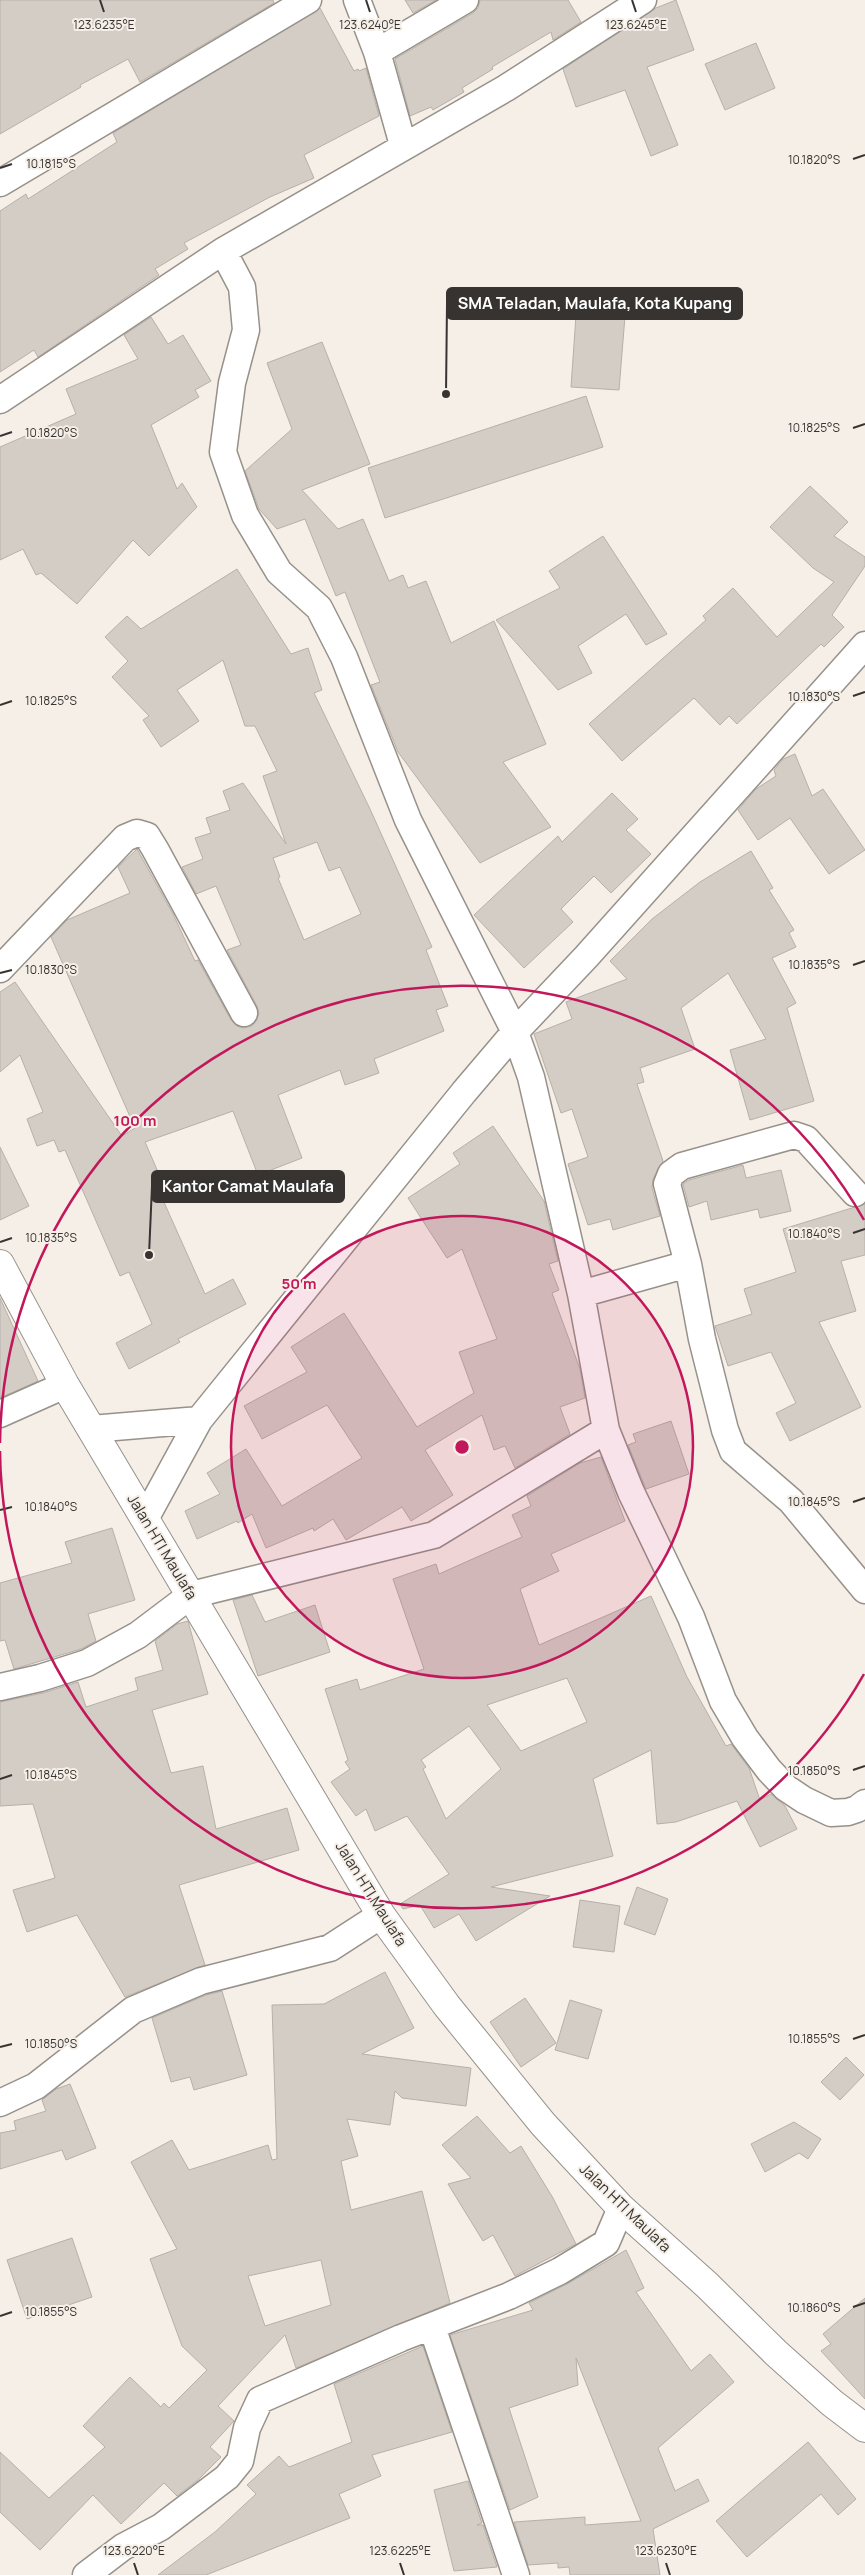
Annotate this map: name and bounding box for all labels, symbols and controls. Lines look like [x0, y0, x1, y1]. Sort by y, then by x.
text: 123.6235°E [73, 16, 135, 33]
text: 123.6240°E [339, 16, 401, 33]
text: 123.6245°E [605, 16, 667, 33]
text: 10.1820°S [788, 151, 840, 168]
text: 10.1815°S [26, 155, 76, 172]
callout: SMA Teladan, Maulafa, Kota Kupang [447, 288, 742, 319]
text: SMA Teladan, Maulafa, Kota Kupang [458, 292, 732, 314]
text: 10.1825°S [788, 419, 840, 436]
text: 10.1820°S [25, 424, 77, 441]
text: 10.1830°S [788, 688, 840, 705]
text: 10.1825°S [25, 692, 77, 709]
text: 10.1835°S [788, 956, 840, 973]
text: 10.1830°S [25, 961, 77, 978]
text: 100 m [114, 1110, 156, 1131]
callout: Kantor Camat Maulafa [152, 1171, 344, 1202]
text: Kantor Camat Maulafa [162, 1175, 334, 1197]
text: 10.1840°S [788, 1225, 840, 1242]
text: 10.1835°S [25, 1229, 77, 1246]
text: 50 m [281, 1273, 317, 1294]
centre of rings [453, 1438, 471, 1456]
street label: Jalan HTI Maulafa [123, 1490, 202, 1604]
text: 10.1845°S [788, 1493, 840, 1510]
text: 10.1840°S [25, 1498, 77, 1515]
text: 10.1850°S [788, 1762, 840, 1779]
text: 10.1845°S [25, 1766, 77, 1783]
street label: Jalan HTI Maulafa [331, 1837, 412, 1950]
text: 10.1855°S [788, 2030, 840, 2047]
text: 10.1850°S [25, 2035, 77, 2052]
street label: Jalan HTI Maulafa [575, 2158, 676, 2257]
text: 10.1860°S [788, 2299, 840, 2316]
text: 10.1855°S [25, 2303, 77, 2320]
text: 123.6220°E [103, 2542, 165, 2559]
text: 123.6225°E [369, 2542, 431, 2559]
text: 123.6230°E [635, 2542, 697, 2559]

